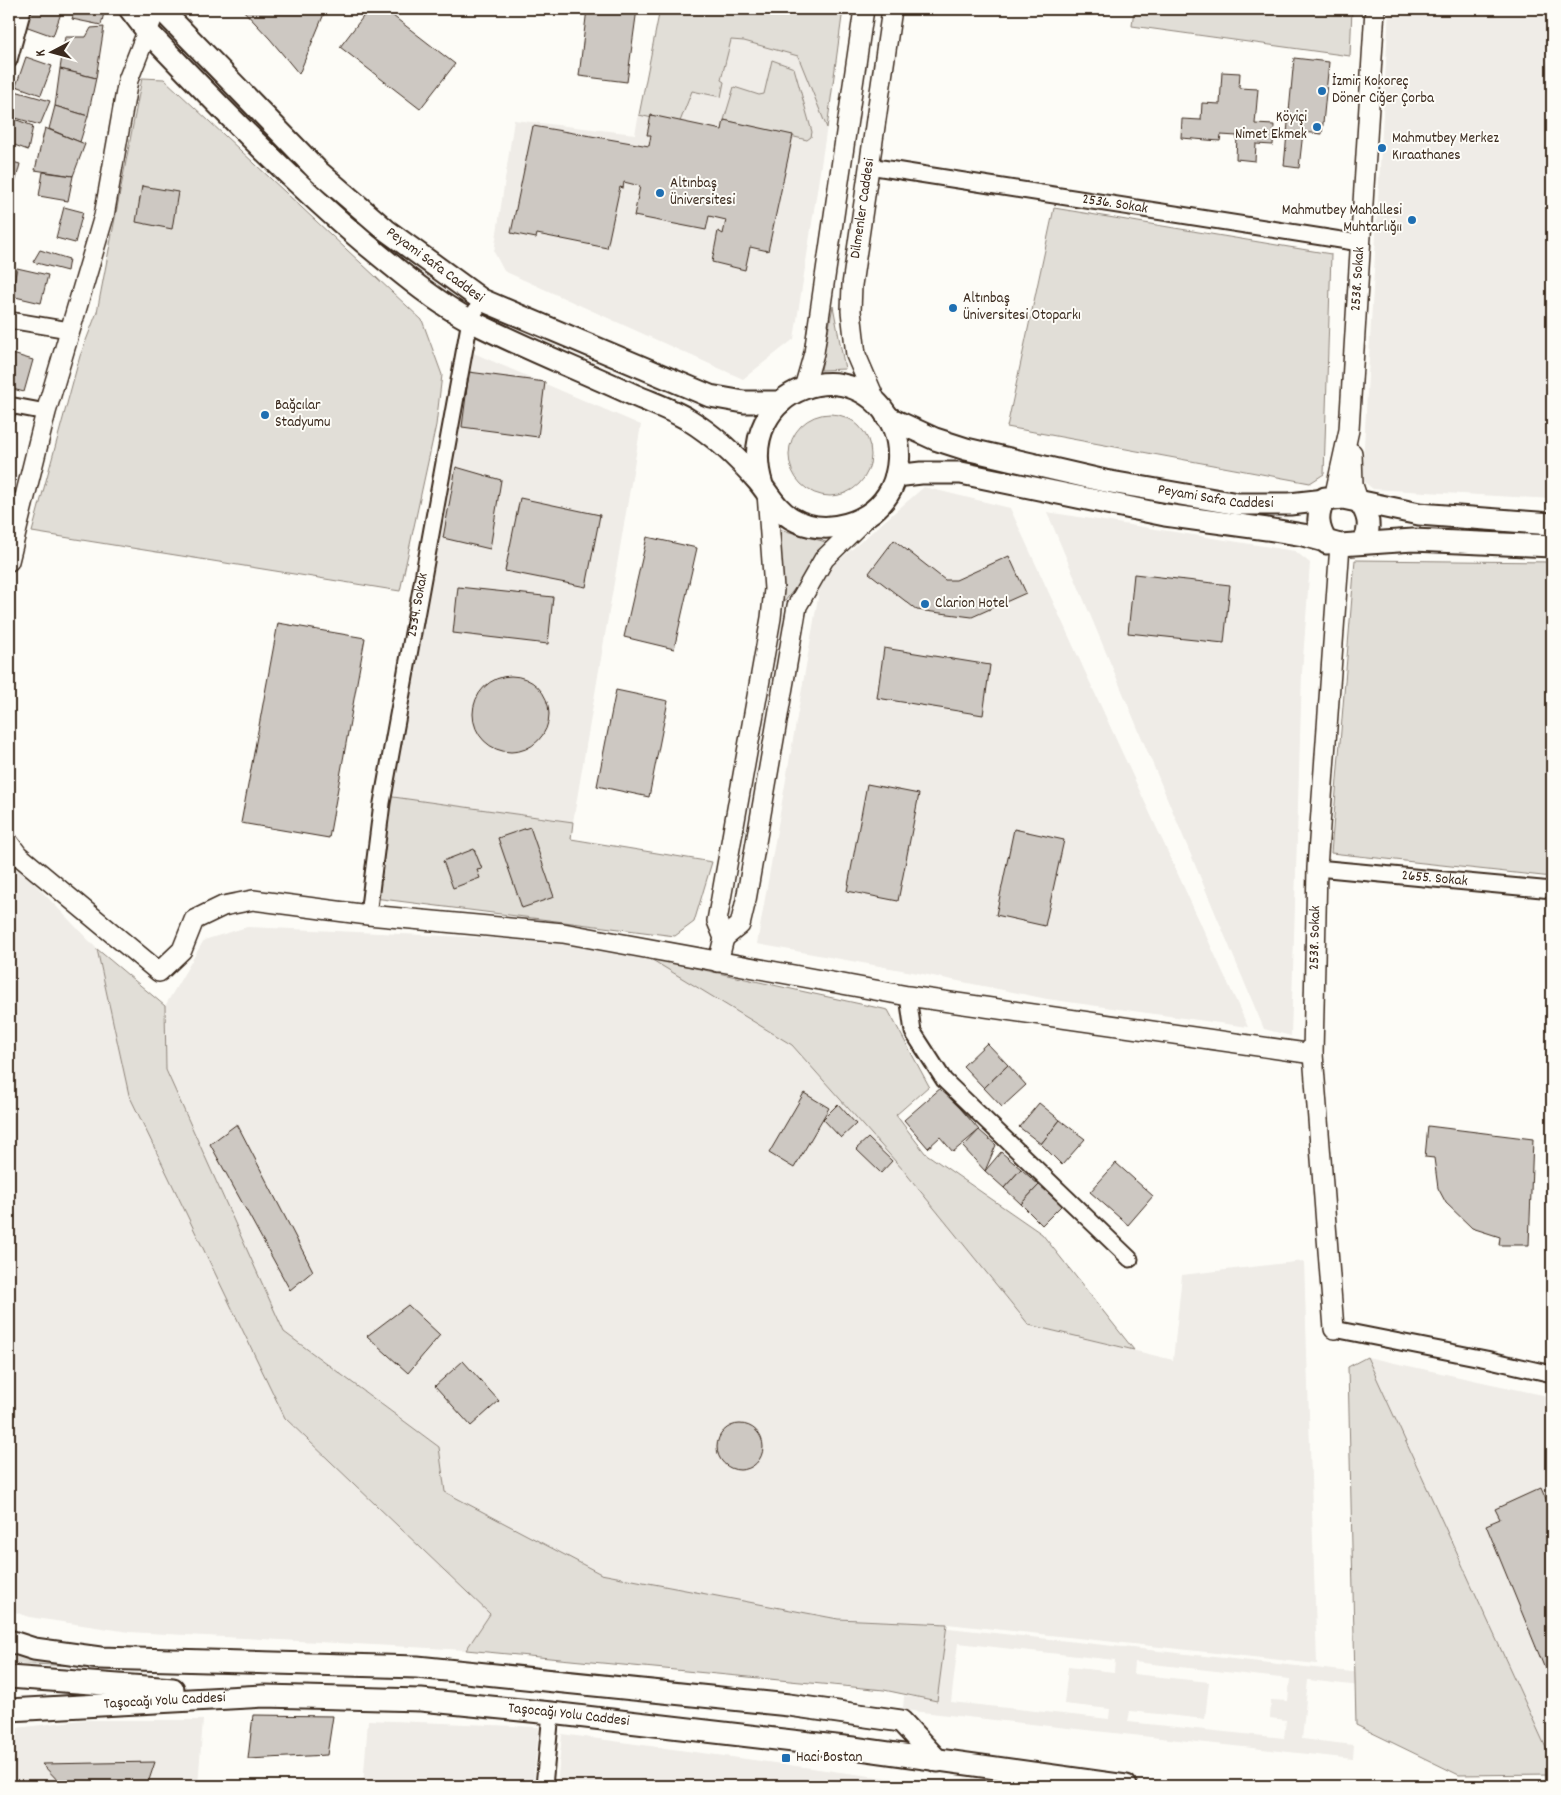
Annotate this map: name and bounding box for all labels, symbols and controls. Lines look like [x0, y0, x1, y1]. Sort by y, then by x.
north arrow [28, 28, 78, 78]
text: K [31, 48, 51, 57]
place label: İzmir Kokoreç Döner Ciğer Çorba [1332, 71, 1435, 110]
marker: İzmir Kokoreç Döner Ciğer Çorba [1316, 85, 1328, 97]
place label: Köyiçi Nimet Ekmek [1235, 107, 1307, 146]
marker: Köyiçi Nimet Ekmek [1311, 121, 1323, 133]
place label: Mahmutbey Merkez Kıraathanes [1392, 128, 1499, 167]
marker: Mahmutbey Merkez Kıraathanes [1376, 142, 1388, 154]
street label: Dilmenler Caddesi [845, 156, 881, 260]
place label: Altınbaş Üniversitesi [670, 173, 735, 212]
marker: Altınbaş Üniversitesi [654, 187, 666, 199]
street label: 2536. Sokak [1081, 189, 1149, 221]
place label: Mahmutbey Mahallesi Muhtarlığıı [1282, 200, 1402, 239]
marker: Mahmutbey Mahallesi Muhtarlığıı [1406, 214, 1418, 226]
street label: Peyami Safa Caddesi [381, 222, 489, 309]
street label: 2538. Sokak [1345, 246, 1371, 312]
place label: Altınbaş Üniversitesi Otoparkı [963, 288, 1081, 327]
marker: Altınbaş Üniversitesi Otoparkı [947, 302, 959, 314]
place label: Bağcılar Stadyumu [275, 395, 331, 434]
marker: Bağcılar Stadyumu [259, 409, 271, 421]
street label: Peyami Safa Caddesi [1156, 479, 1274, 515]
street label: 2534. Sokak [401, 571, 435, 639]
place label: Clarion Hotel [935, 593, 1009, 615]
marker: Clarion Hotel [919, 598, 931, 610]
street label: 2655. Sokak [1400, 865, 1469, 893]
street label: 2538. Sokak [1304, 905, 1327, 970]
street label: Taşocağı Yolu Caddesi [103, 1687, 227, 1716]
street label: Taşocağı Yolu Caddesi [507, 1698, 631, 1733]
place label: Haci Bostan [796, 1747, 863, 1769]
marker: Haci Bostan [780, 1752, 792, 1764]

